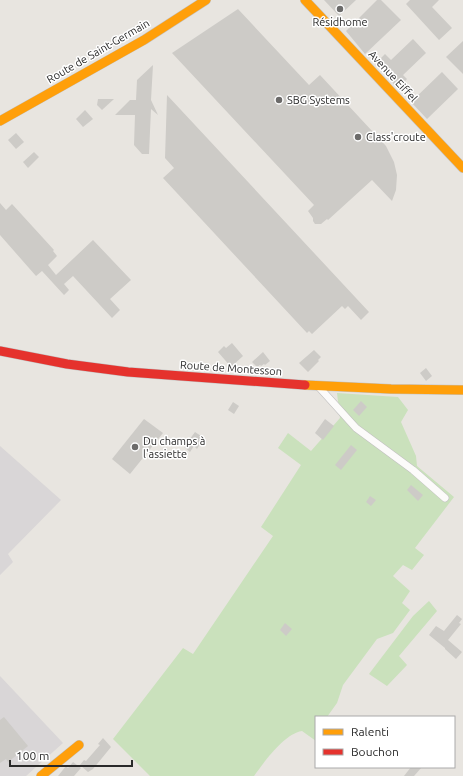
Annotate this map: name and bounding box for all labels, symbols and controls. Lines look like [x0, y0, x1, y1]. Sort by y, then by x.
marker: Résidhome [335, 4, 345, 14]
place label: Résidhome [312, 16, 368, 28]
street label: Route de Saint-Germain [44, 17, 152, 85]
street label: Avenue Eiffel [366, 48, 420, 104]
place label: SBG Systems [287, 94, 350, 106]
marker: SBG Systems [274, 95, 284, 105]
place label: Class'croute [366, 131, 426, 143]
marker: Class'croute [353, 132, 363, 142]
street label: Route de Montesson [180, 358, 282, 378]
place label: Du champs à l'assiette [143, 435, 206, 460]
marker: Du champs à l'assiette [130, 442, 140, 452]
legend [315, 716, 455, 768]
text: Ralenti [351, 725, 389, 738]
scale bar [10, 742, 132, 768]
text: Bouchon [351, 745, 399, 758]
text: 100 m [16, 749, 49, 762]

